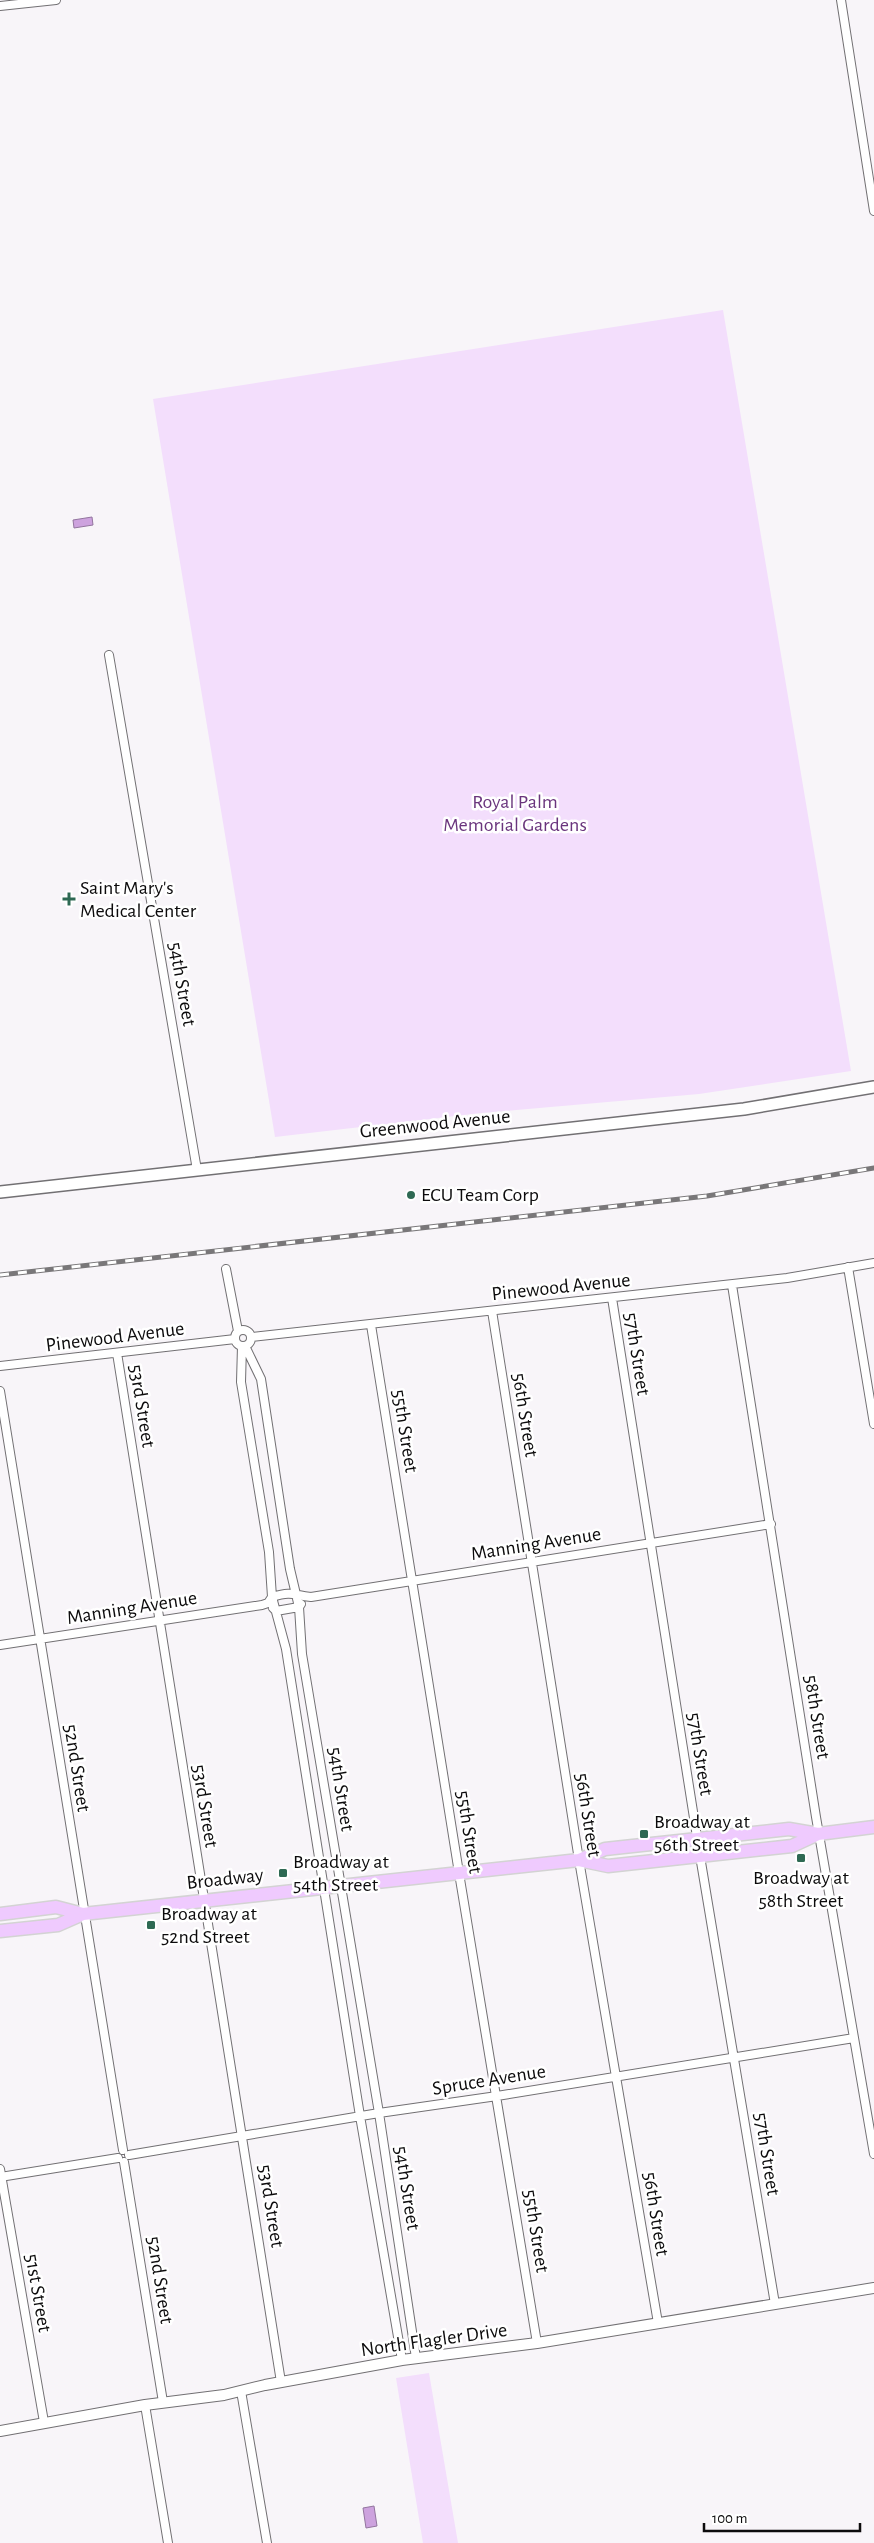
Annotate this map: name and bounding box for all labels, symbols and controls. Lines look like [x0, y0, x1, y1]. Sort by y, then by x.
park label: Royal Palm Memorial Gardens [443, 792, 587, 835]
place label: Saint Mary's Medical Center [80, 878, 197, 921]
marker: Saint Mary's Medical Center [62, 892, 76, 906]
street label: 54th Street [165, 940, 199, 1028]
street label: Greenwood Avenue [359, 1106, 511, 1142]
place label: ECU Team Corp [421, 1185, 539, 1205]
marker: ECU Team Corp [405, 1189, 417, 1201]
street label: Pinewood Avenue [491, 1270, 631, 1304]
street label: 57th Street [621, 1311, 654, 1398]
street label: Pinewood Avenue [45, 1319, 185, 1355]
street label: 53rd Street [126, 1363, 159, 1450]
street label: 56th Street [508, 1371, 542, 1459]
street label: 55th Street [389, 1388, 422, 1475]
street label: Manning Avenue [469, 1524, 603, 1564]
street label: Manning Avenue [65, 1588, 199, 1628]
street label: 58th Street [800, 1673, 834, 1761]
street label: 57th Street [684, 1711, 717, 1798]
street label: 52nd Street [60, 1723, 94, 1814]
street label: 54th Street [324, 1745, 358, 1833]
street label: 53rd Street [189, 1763, 222, 1850]
street label: 56th Street [571, 1771, 605, 1859]
street label: 55th Street [453, 1789, 486, 1876]
place label: Broadway at 56th Street [654, 1812, 751, 1855]
marker: Broadway at 56th Street [638, 1828, 650, 1840]
place label: Broadway at 54th Street [293, 1852, 390, 1895]
marker: Broadway at 58th Street [795, 1852, 807, 1864]
street label: Broadway [186, 1865, 265, 1893]
marker: Broadway at 54th Street [277, 1867, 289, 1879]
place label: Broadway at 58th Street [753, 1868, 850, 1911]
place label: Broadway at 52nd Street [161, 1904, 258, 1947]
marker: Broadway at 52nd Street [145, 1919, 157, 1931]
street label: Spruce Avenue [431, 2061, 547, 2099]
street label: 57th Street [751, 2111, 784, 2198]
street label: 54th Street [390, 2144, 424, 2232]
street label: 53rd Street [255, 2163, 288, 2250]
street label: 56th Street [639, 2170, 673, 2258]
street label: 55th Street [520, 2188, 553, 2275]
street label: 52nd Street [143, 2235, 177, 2326]
street label: 51st Street [21, 2252, 55, 2334]
street label: North Flagler Drive [360, 2320, 508, 2360]
scale bar [704, 2500, 860, 2532]
text: 100 m [712, 2511, 747, 2526]

